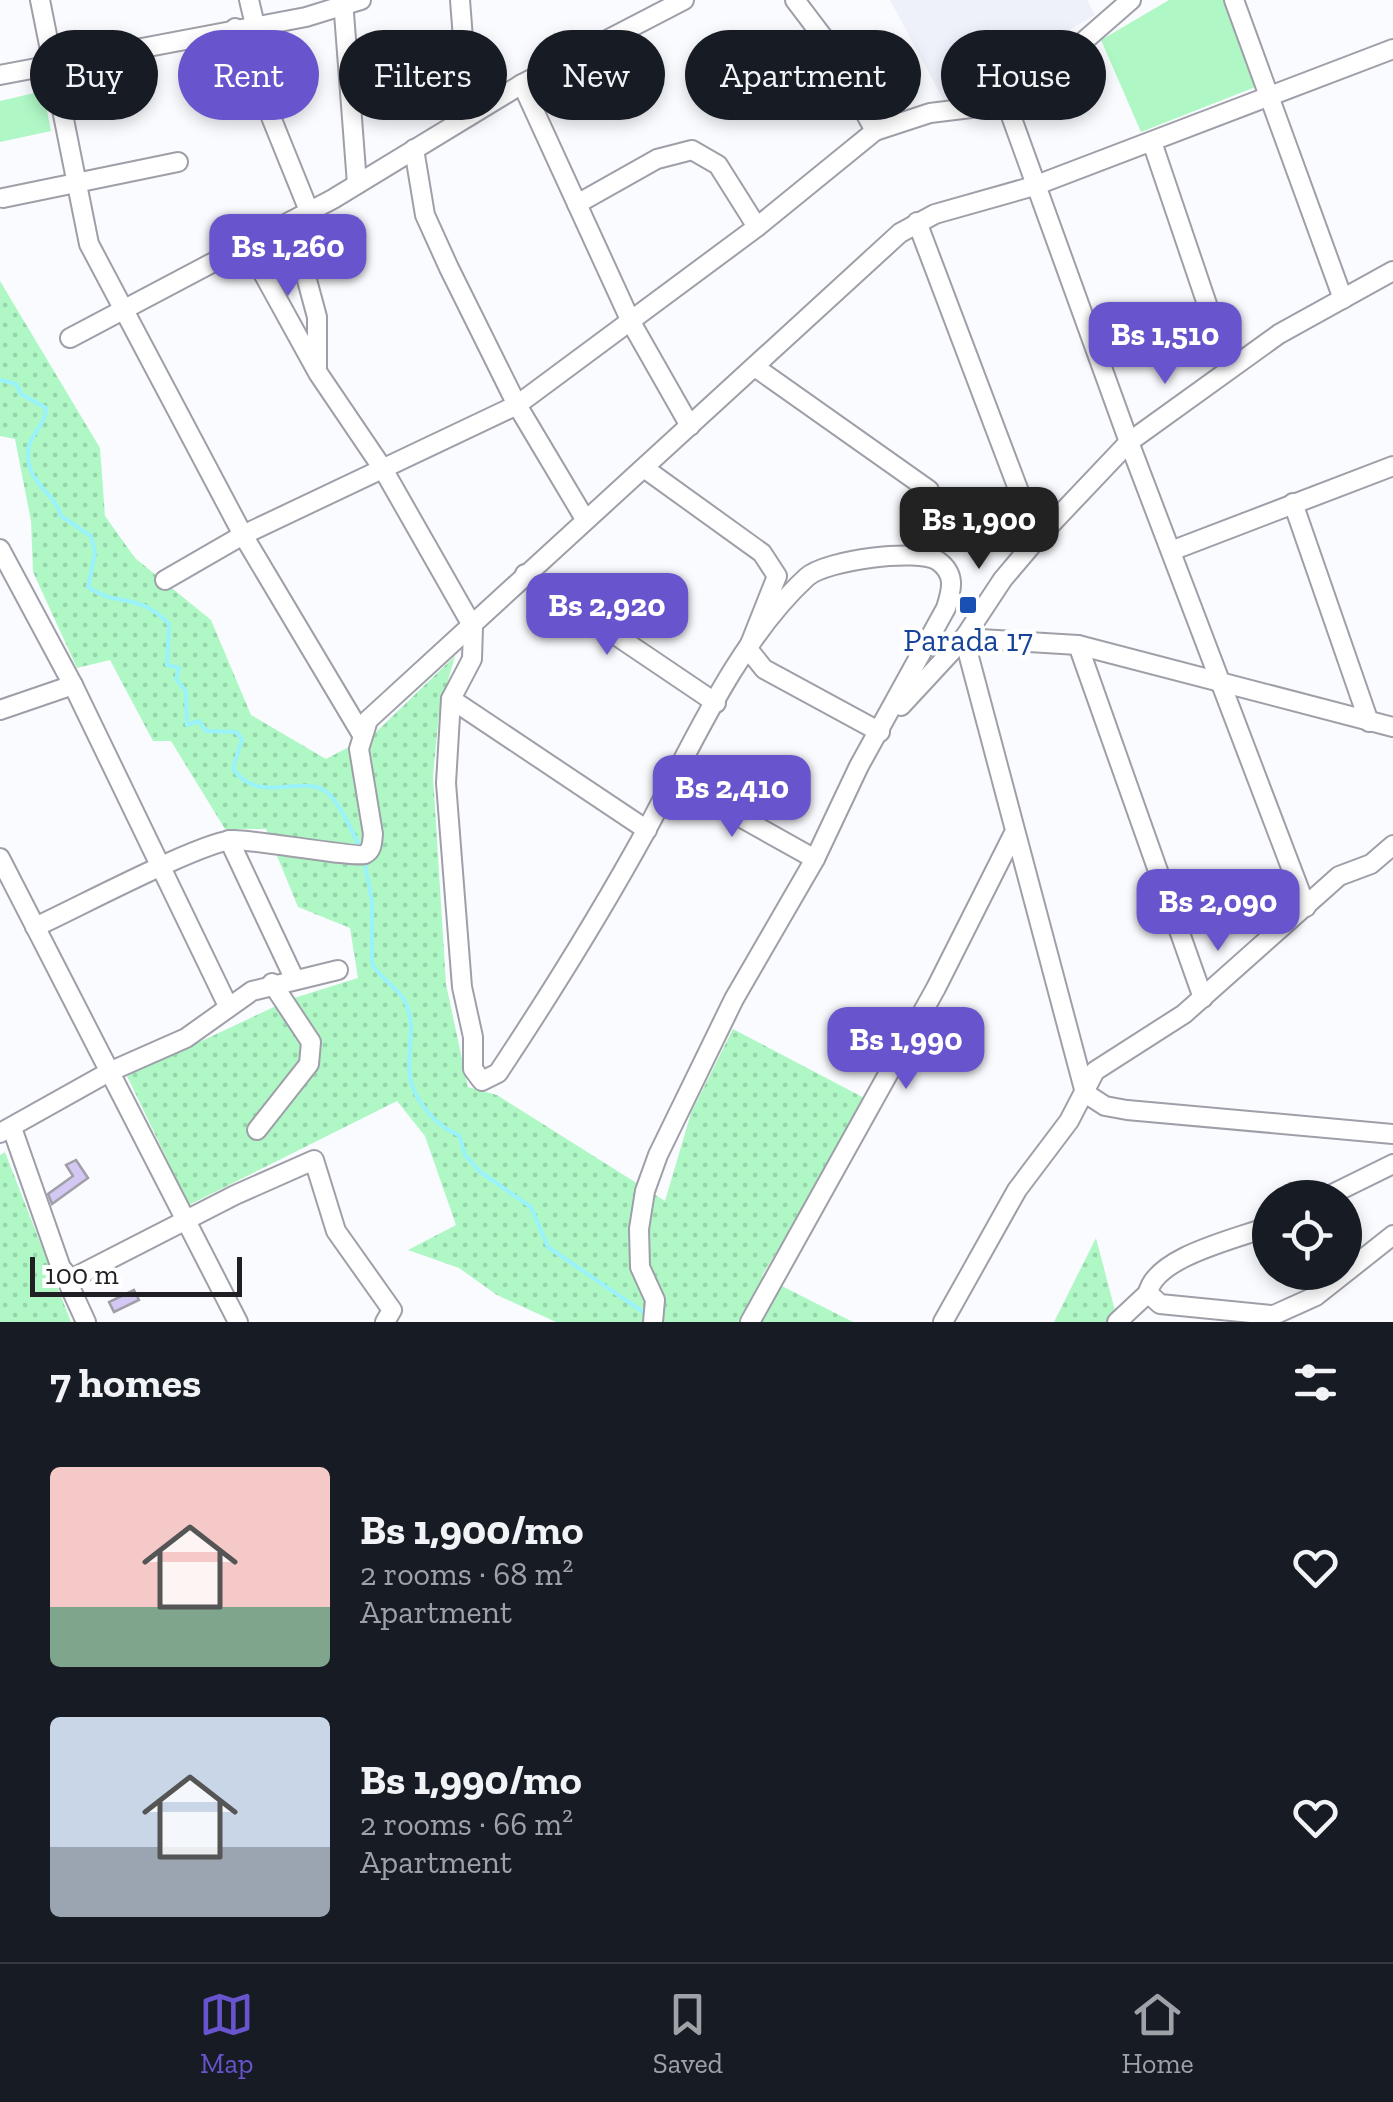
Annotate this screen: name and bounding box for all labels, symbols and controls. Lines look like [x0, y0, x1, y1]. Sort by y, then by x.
chip: Buy [30, 30, 158, 120]
chip: Rent [178, 30, 319, 120]
chip: Filters [339, 30, 507, 120]
chip: New [527, 30, 665, 120]
chip: Apartment [685, 30, 921, 120]
chip: House [941, 30, 1106, 120]
pin: Bs 1,260 [185, 214, 391, 299]
text: Bs 1,260 [231, 227, 345, 265]
pin: Bs 1,510 [1062, 302, 1268, 387]
text: Bs 1,510 [1111, 315, 1219, 353]
pin: Bs 1,900 [876, 487, 1082, 572]
text: Bs 1,900 [922, 500, 1036, 538]
pin: Bs 2,920 [504, 573, 710, 658]
text: Bs 2,920 [548, 586, 666, 624]
marker: Parada 17 [957, 594, 979, 616]
place label: Parada 17 [903, 621, 1033, 659]
pin: Bs 2,410 [629, 755, 835, 840]
text: Bs 2,410 [675, 768, 789, 806]
pin: Bs 2,090 [1115, 869, 1321, 954]
text: Bs 2,090 [1159, 882, 1277, 920]
pin: Bs 1,990 [803, 1007, 1009, 1092]
text: Bs 1,990 [849, 1020, 963, 1058]
map controls [1252, 1180, 1362, 1290]
button: locate [1252, 1180, 1362, 1290]
scale bar [30, 1252, 242, 1296]
text: 100 m [45, 1258, 119, 1291]
icon: filters [1288, 1355, 1343, 1410]
text: 7 homes [50, 1357, 201, 1408]
text: Bs 1,900/mo [360, 1504, 583, 1555]
icon: home [130, 1507, 250, 1627]
icon: heart [1288, 1540, 1343, 1595]
text: 2 rooms · 68 m² [360, 1555, 573, 1593]
text: Apartment [360, 1593, 512, 1631]
text: Bs 1,990/mo [360, 1754, 582, 1805]
icon: home [130, 1757, 250, 1877]
icon: heart [1288, 1790, 1343, 1845]
text: 2 rooms · 66 m² [360, 1805, 573, 1843]
text: Apartment [360, 1843, 512, 1881]
tab: Map [199, 1987, 254, 2080]
tab: Saved [653, 1987, 723, 2080]
tab: Home [1122, 1987, 1194, 2080]

